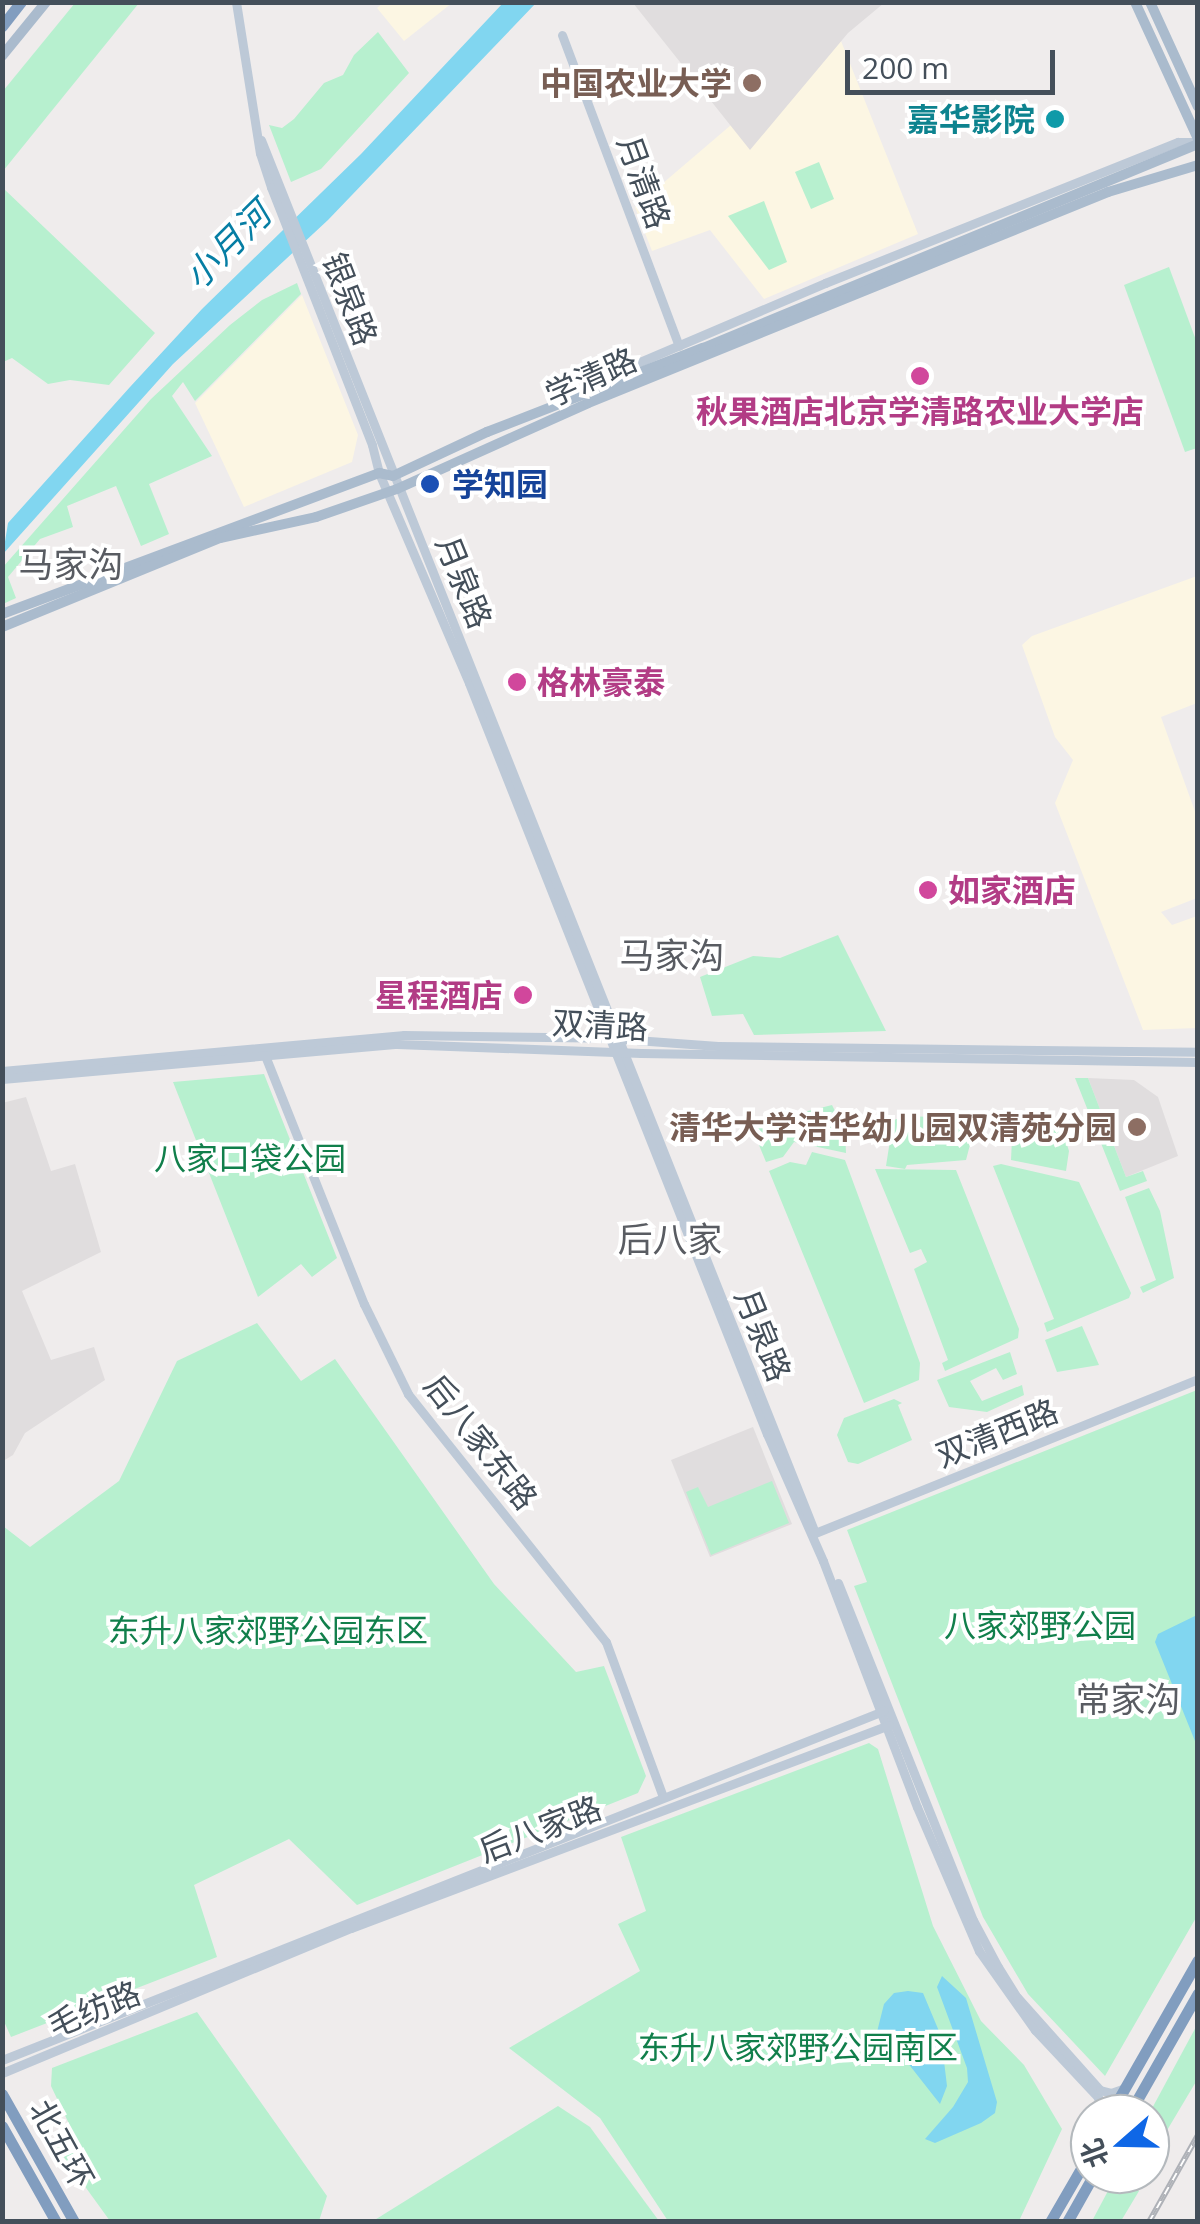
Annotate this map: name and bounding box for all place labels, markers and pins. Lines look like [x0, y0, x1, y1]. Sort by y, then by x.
place label: 中国农业大学 [540, 64, 732, 102]
marker: 中国农业大学 [741, 72, 763, 94]
place label: 嘉华影院 [907, 100, 1035, 138]
marker: 嘉华影院 [1044, 108, 1066, 130]
marker: 秋果酒店北京学清路农业大学店 [909, 365, 931, 387]
place label: 秋果酒店北京学清路农业大学店 [696, 392, 1144, 430]
place label: 学知园 [452, 465, 548, 503]
marker: 学知园 [417, 471, 443, 497]
place label: 格林豪泰 [537, 663, 665, 701]
marker: 格林豪泰 [506, 671, 528, 693]
place label: 如家酒店 [948, 871, 1076, 909]
marker: 如家酒店 [917, 879, 939, 901]
place label: 星程酒店 [375, 976, 503, 1014]
marker: 星程酒店 [512, 984, 534, 1006]
place label: 清华大学洁华幼儿园双清苑分园 [669, 1108, 1117, 1146]
marker: 清华大学洁华幼儿园双清苑分园 [1126, 1116, 1148, 1138]

